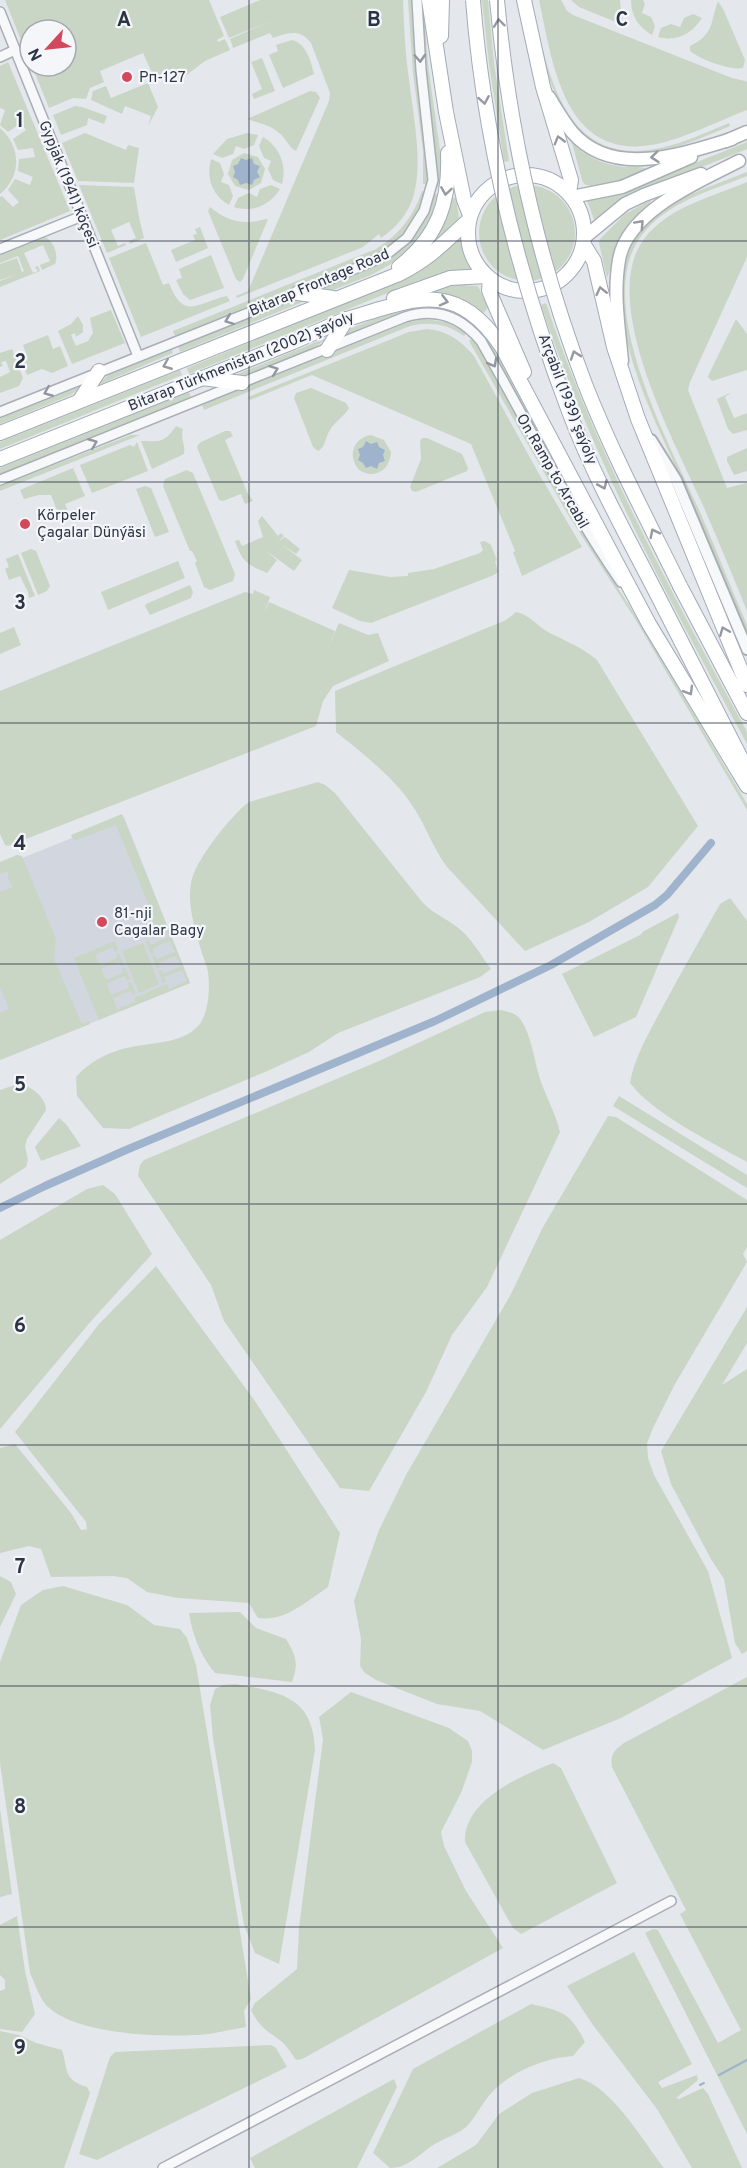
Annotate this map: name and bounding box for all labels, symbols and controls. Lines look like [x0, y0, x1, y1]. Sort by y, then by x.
text: A [117, 8, 131, 34]
text: B [367, 8, 381, 34]
text: C [616, 8, 628, 34]
north arrow [18, 18, 78, 78]
one-way arrow [494, 18, 506, 27]
text: N [25, 44, 48, 64]
one-way arrow [414, 54, 427, 63]
place label: Рп-127 [139, 69, 186, 88]
marker: Рп-127 [120, 70, 134, 84]
one-way arrow [477, 95, 489, 105]
text: 1 [16, 109, 24, 135]
street label: Gypjak (1941) köçesi [33, 118, 102, 251]
one-way arrow [554, 135, 566, 146]
one-way arrow [650, 150, 659, 163]
one-way arrow [440, 186, 453, 196]
one-way arrow [632, 220, 643, 231]
street label: Bitarap Frontage Road [247, 245, 393, 322]
one-way arrow [595, 286, 608, 296]
one-way arrow [439, 294, 449, 307]
street label: Bitarap Türkmenistan (2002) şaýoly [126, 308, 357, 417]
one-way arrow [224, 313, 235, 325]
street label: Arçabil (1939) şaýoly [533, 331, 600, 468]
text: 2 [14, 350, 26, 376]
one-way arrow [570, 350, 583, 361]
one-way arrow [486, 357, 497, 367]
one-way arrow [163, 358, 174, 370]
one-way arrow [269, 365, 279, 378]
one-way arrow [43, 385, 54, 397]
street label: On Ramp to Arcabil [511, 411, 592, 533]
one-way arrow [87, 438, 98, 450]
one-way arrow [595, 479, 607, 490]
place label: Körpeler Çagalar Dünýäsi [37, 507, 146, 543]
marker: Körpeler Çagalar Dünýäsi [18, 517, 32, 531]
one-way arrow [649, 529, 661, 540]
text: 3 [14, 591, 26, 617]
one-way arrow [719, 627, 731, 638]
one-way arrow [682, 685, 694, 695]
text: 4 [14, 832, 26, 858]
place label: 81-nji Cagalar Bagy [114, 905, 204, 941]
marker: 81-nji Cagalar Bagy [95, 915, 109, 929]
text: 5 [14, 1073, 26, 1099]
text: 6 [14, 1314, 26, 1340]
text: 7 [15, 1555, 25, 1581]
text: 8 [14, 1795, 26, 1821]
text: 9 [14, 2036, 26, 2062]

